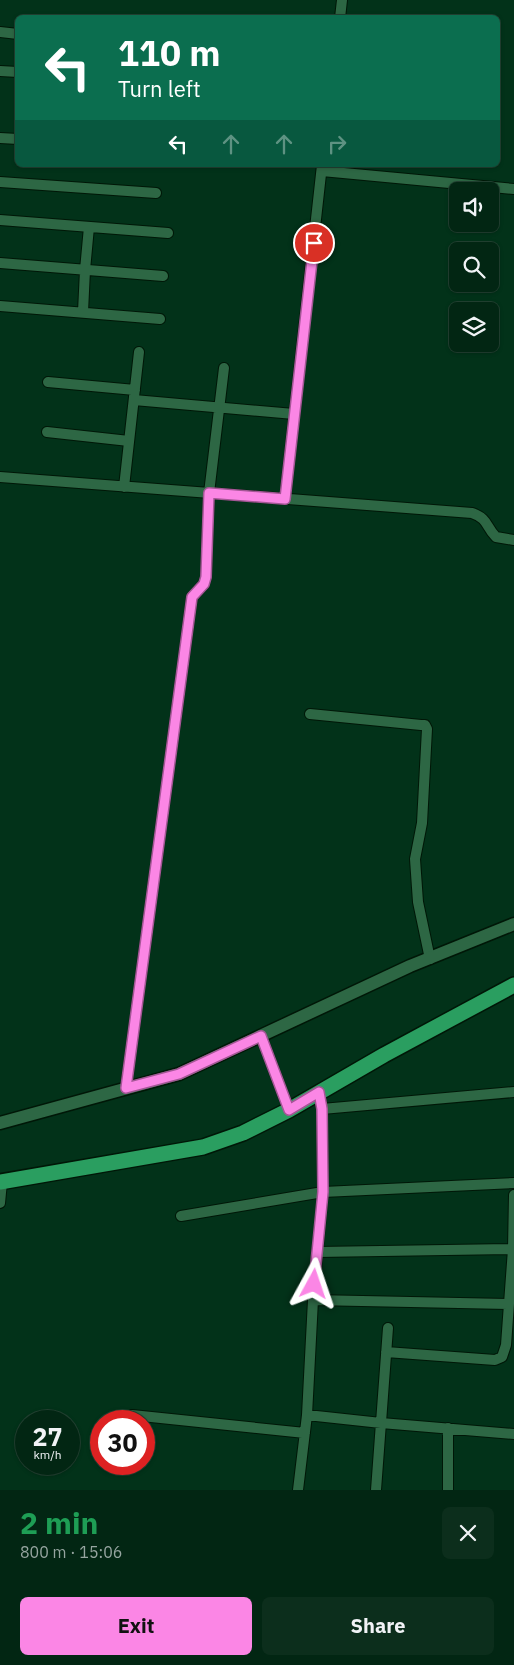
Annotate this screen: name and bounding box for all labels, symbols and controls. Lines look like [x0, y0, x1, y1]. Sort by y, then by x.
text: 110 m [118, 30, 221, 76]
icon: left [35, 35, 100, 100]
text: Turn left [118, 74, 201, 103]
icon: left [164, 130, 192, 158]
icon: ahead [217, 130, 245, 158]
icon: ahead [270, 130, 298, 158]
icon: right [323, 130, 351, 158]
map controls [449, 182, 499, 352]
button: sound [449, 182, 499, 232]
pin [293, 222, 335, 264]
icon: arrive [300, 229, 328, 257]
button: search [449, 242, 499, 292]
button: layers [449, 302, 499, 352]
position arrow [287, 1257, 339, 1309]
speed limit sign: 30 [90, 1410, 155, 1475]
text: 27 [32, 1420, 63, 1453]
text: km/h [33, 1447, 62, 1462]
text: 2 min [20, 1503, 98, 1542]
button: close [442, 1507, 494, 1559]
text: 800 m · 15:06 [20, 1542, 122, 1562]
button: Exit [20, 1597, 252, 1655]
button: Share [262, 1597, 494, 1655]

